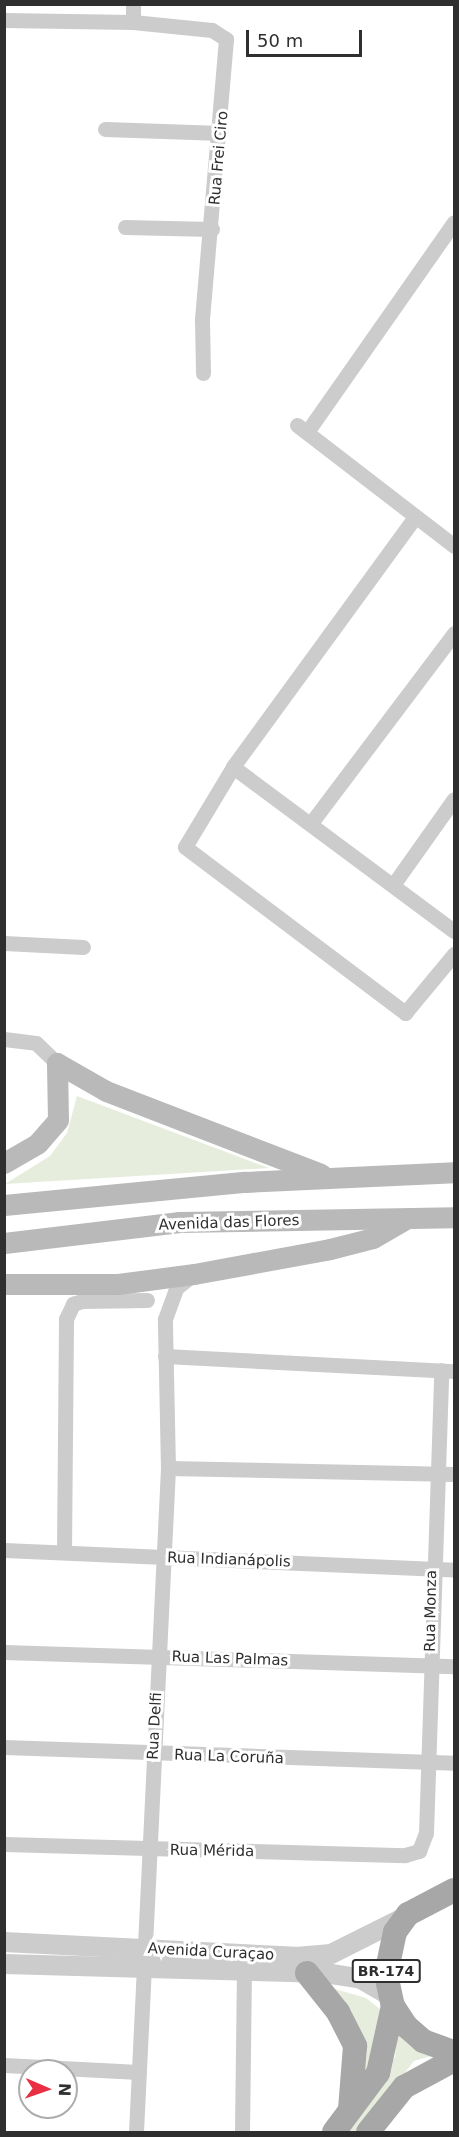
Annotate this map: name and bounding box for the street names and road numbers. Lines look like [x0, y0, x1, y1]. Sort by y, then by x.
street label: Rua Frei Ciro [206, 110, 232, 206]
street label: Avenida das Flores [158, 1212, 300, 1234]
street label: Rua Indianápolis [167, 1549, 291, 1571]
street label: Rua Monza [421, 1570, 441, 1652]
street label: Rua Las Palmas [171, 1648, 289, 1670]
street label: Rua Delfi [144, 1692, 166, 1760]
street label: Rua La Coruña [174, 1746, 284, 1768]
street label: Rua Mérida [170, 1841, 254, 1861]
street label: Avenida Curaçao [147, 1940, 275, 1964]
road number: BR-174 [352, 1960, 420, 1982]

